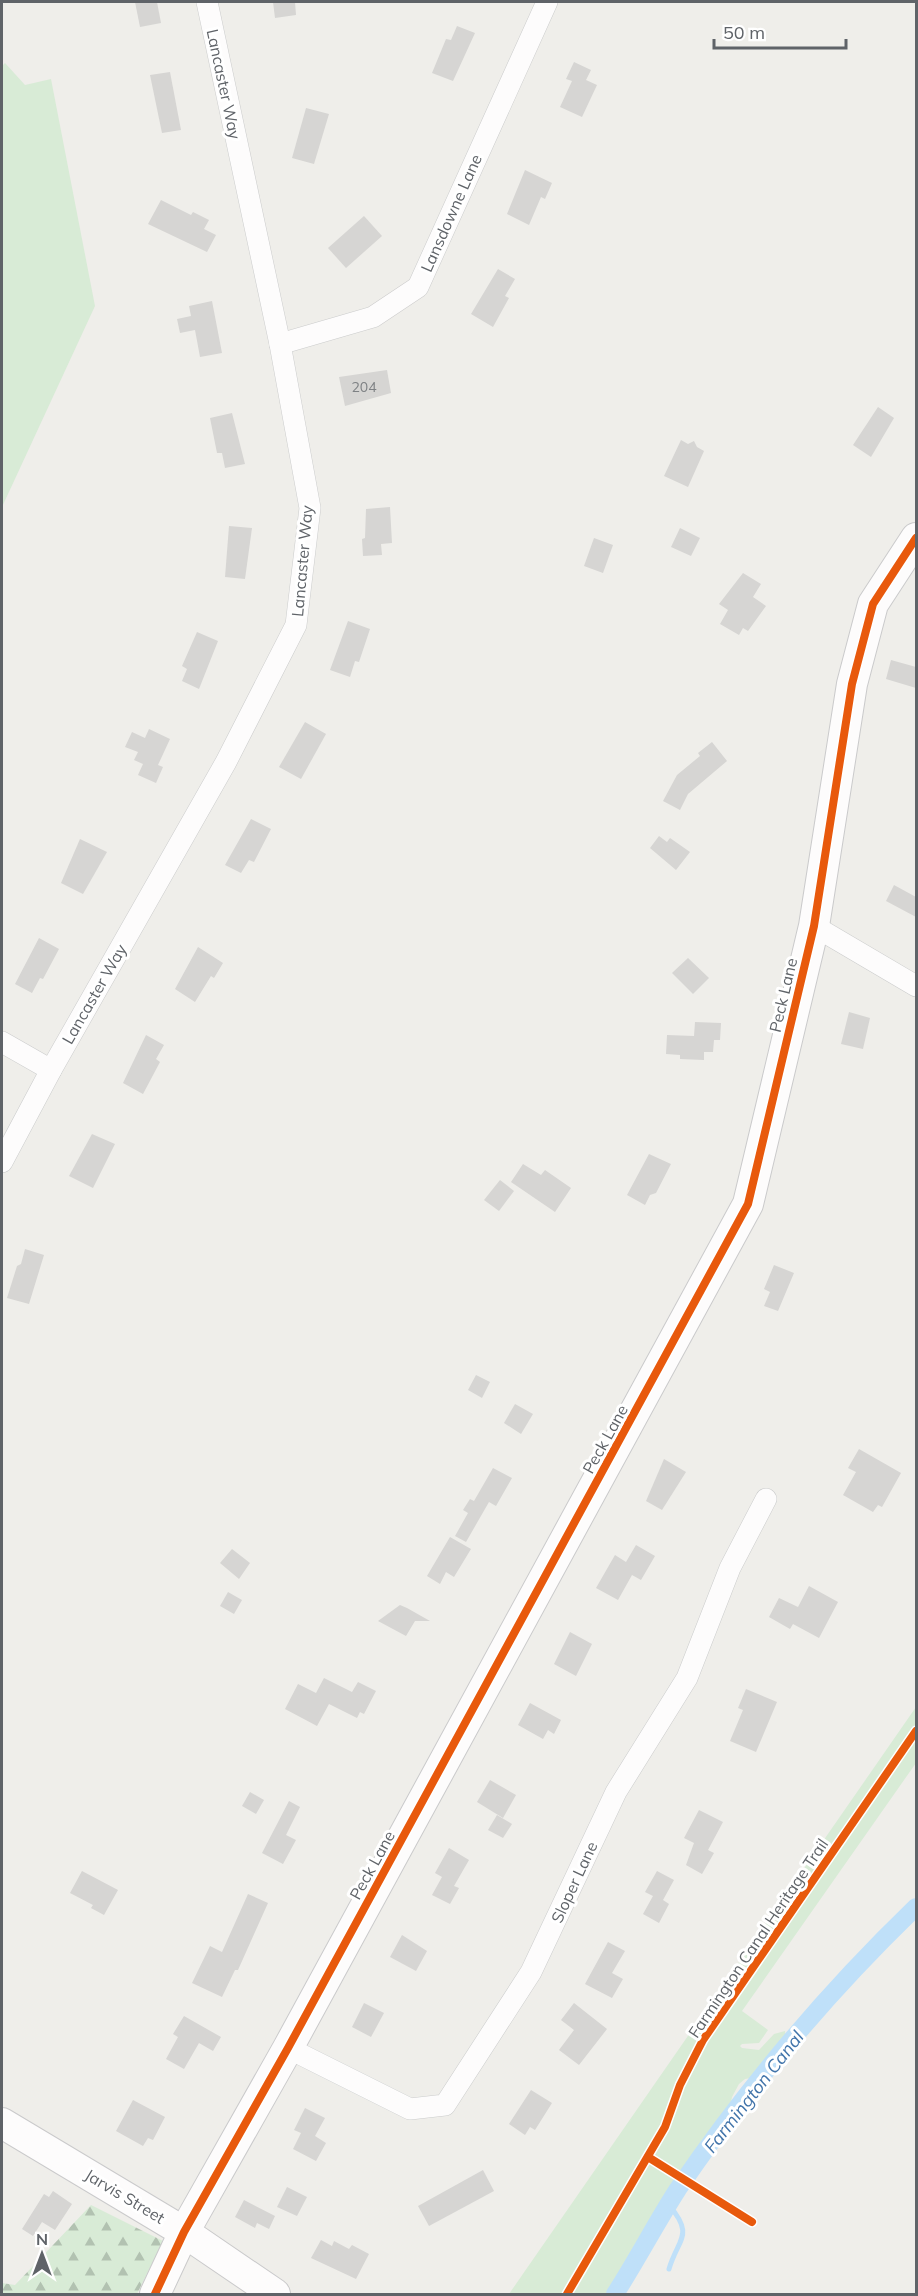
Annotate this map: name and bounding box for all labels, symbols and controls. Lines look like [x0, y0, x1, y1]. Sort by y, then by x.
scale bar [714, 12, 846, 50]
text: 50 m [723, 21, 765, 44]
street label: Lancaster Way [203, 27, 246, 141]
street label: Lansdowne Lane [416, 151, 486, 275]
house number: 204 [351, 378, 377, 396]
street label: Lancaster Way [287, 504, 317, 618]
street label: Lancaster Way [57, 940, 131, 1048]
street label: Peck Lane [765, 956, 801, 1034]
street label: Peck Lane [578, 1401, 632, 1477]
street label: Peck Lane [345, 1827, 399, 1903]
street label: Farmington Canal Heritage Trail [684, 1835, 832, 2041]
street label: Sloper Lane [546, 1838, 602, 1926]
water label: Farmington Canal [699, 2025, 809, 2157]
street label: Jarvis Street [81, 2164, 169, 2228]
north arrow [12, 2224, 72, 2284]
text: N [36, 2229, 48, 2249]

